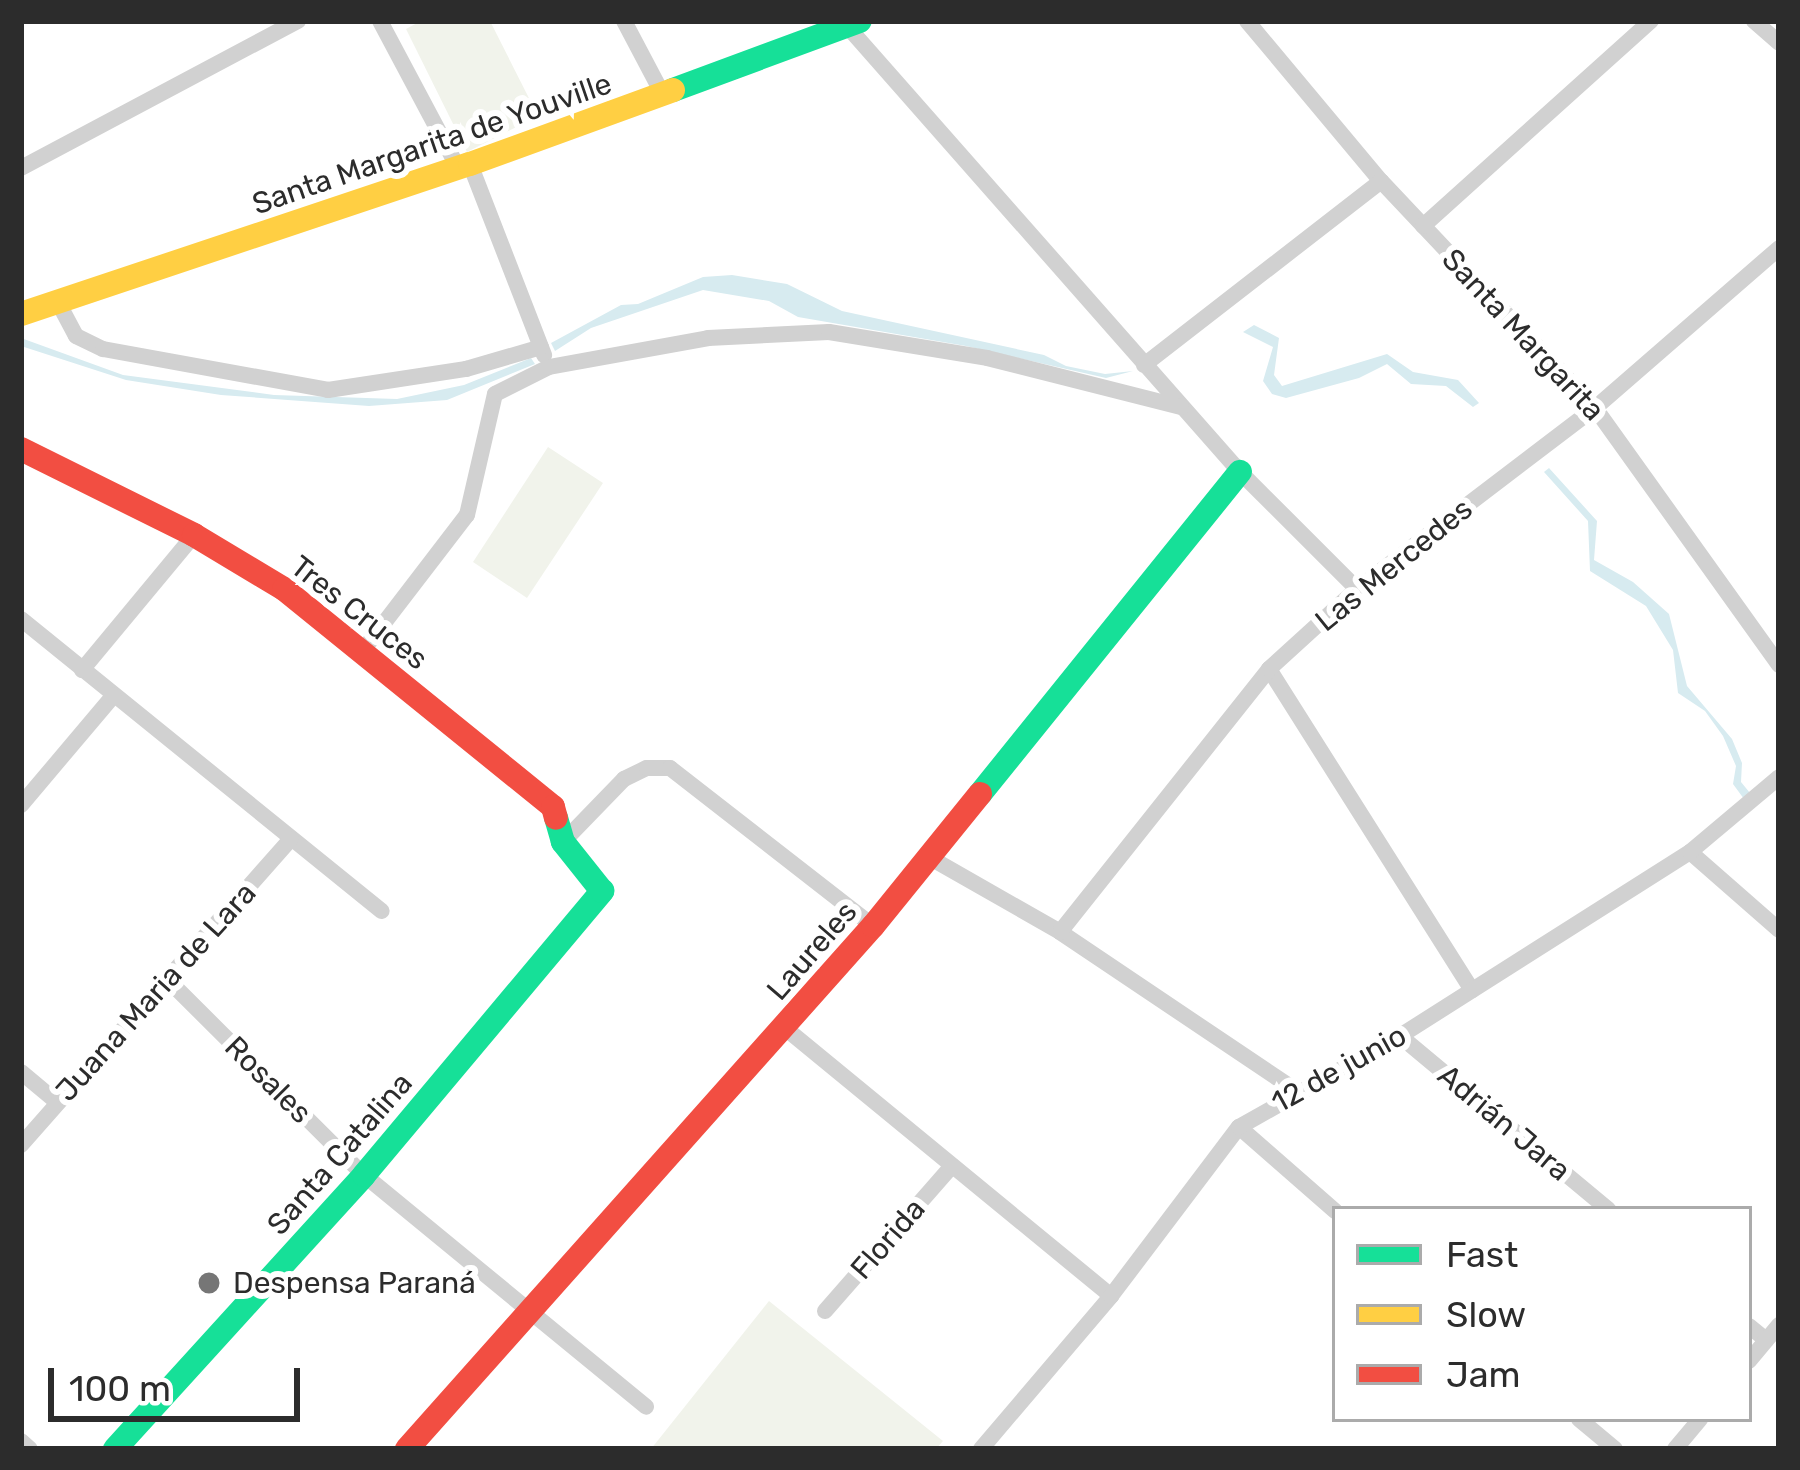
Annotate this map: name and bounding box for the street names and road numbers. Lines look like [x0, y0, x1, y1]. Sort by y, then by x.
street label: Santa Margarita de Youville [247, 65, 617, 223]
street label: Santa Margarita [1434, 242, 1612, 428]
street label: Las Mercedes [1308, 491, 1480, 639]
street label: Tres Cruces [283, 548, 435, 678]
street label: Juana Maria de Lara [48, 875, 264, 1109]
street label: Laureles [759, 894, 865, 1008]
street label: 12 de junio [1265, 1017, 1413, 1121]
street label: Rosales [217, 1029, 319, 1131]
street label: Adrián Jara [1430, 1057, 1578, 1189]
street label: Santa Catalina [260, 1066, 420, 1242]
street label: Florida [843, 1191, 933, 1287]

